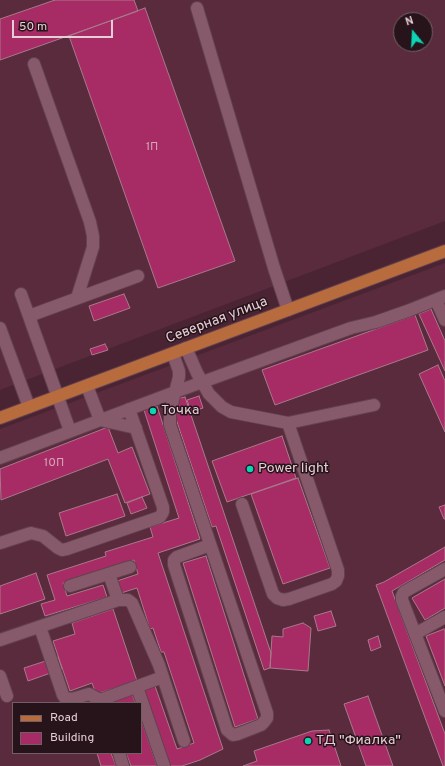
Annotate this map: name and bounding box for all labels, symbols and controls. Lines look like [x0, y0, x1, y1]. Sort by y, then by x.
scale bar [14, 12, 115, 38]
north arrow [393, 12, 433, 52]
text: N [404, 14, 416, 29]
text: 50 m [19, 19, 47, 35]
house number: 1П [146, 141, 158, 155]
street label: Северная улица [164, 294, 270, 348]
place label: Точка [161, 403, 199, 419]
marker: Точка [148, 406, 158, 416]
house number: 10П [44, 457, 64, 471]
place label: Power light [258, 461, 329, 477]
marker: Power light [245, 464, 255, 474]
legend [12, 702, 142, 754]
text: Road [50, 710, 78, 726]
text: Building [50, 730, 94, 746]
place label: ТД "Фиалка" [316, 733, 401, 749]
marker: ТД "Фиалка" [303, 736, 313, 746]

